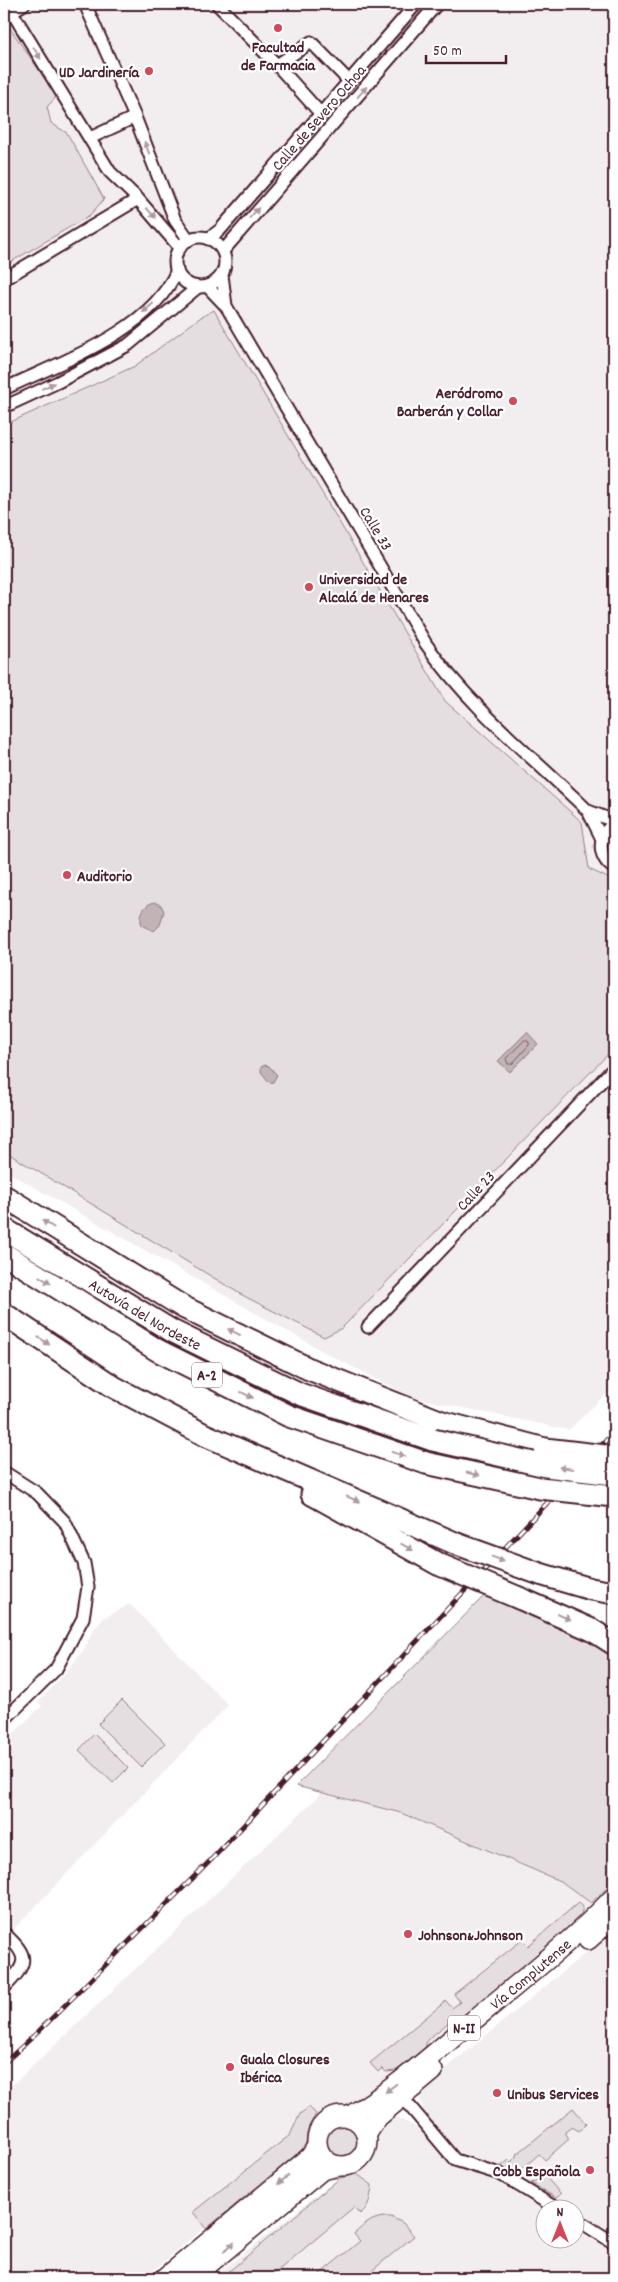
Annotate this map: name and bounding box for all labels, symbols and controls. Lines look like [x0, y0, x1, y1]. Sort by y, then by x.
marker: Facultad de Farmacia [272, 22, 284, 34]
scale bar [426, 32, 506, 64]
place label: Facultad de Farmacia [241, 37, 317, 78]
text: 50 m [433, 41, 462, 63]
one-way arrow [33, 47, 42, 60]
street label: Calle de Severo Ochoa [267, 60, 373, 177]
place label: UD Jardinería [59, 62, 140, 85]
marker: UD Jardinería [143, 65, 155, 77]
one-way arrow [356, 86, 367, 99]
one-way arrow [143, 141, 150, 156]
one-way arrow [145, 207, 157, 219]
one-way arrow [248, 207, 259, 220]
one-way arrow [142, 303, 155, 314]
one-way arrow [41, 382, 55, 390]
place label: Aeródromo Barberán y Collar [397, 383, 504, 424]
marker: Aeródromo Barberán y Collar [507, 395, 519, 407]
street label: Calle 33 [353, 503, 397, 556]
place label: Universidad de Alcalá de Henares [319, 569, 429, 610]
marker: Universidad de Alcalá de Henares [303, 581, 315, 593]
place label: Auditorio [77, 866, 132, 889]
marker: Auditorio [61, 869, 73, 881]
street label: Calle 23 [452, 1166, 502, 1217]
one-way arrow [42, 1219, 55, 1228]
street label: Autovía del Nordeste [84, 1274, 205, 1358]
one-way arrow [39, 1275, 52, 1285]
one-way arrow [227, 1328, 241, 1336]
one-way arrow [37, 1337, 51, 1346]
road number: A-2 [192, 1362, 222, 1388]
one-way arrow [240, 1391, 254, 1399]
one-way arrow [391, 1450, 406, 1458]
one-way arrow [558, 1464, 574, 1472]
one-way arrow [466, 1470, 482, 1478]
one-way arrow [346, 1495, 360, 1503]
one-way arrow [399, 1543, 414, 1551]
one-way arrow [491, 1555, 506, 1563]
one-way arrow [557, 1613, 571, 1621]
place label: Johnson&Johnson [418, 1925, 523, 1948]
marker: Johnson&Johnson [402, 1928, 414, 1940]
street label: Vía Complutense [486, 1934, 577, 2016]
road number: N-II [448, 2016, 480, 2040]
place label: Guala Closures Ibérica [240, 2049, 330, 2090]
marker: Guala Closures Ibérica [224, 2061, 236, 2073]
one-way arrow [385, 2082, 398, 2093]
place label: Unibus Services [507, 2084, 599, 2107]
marker: Unibus Services [491, 2087, 503, 2099]
place label: Cobb Española [493, 2161, 581, 2184]
marker: Cobb Española [584, 2164, 596, 2176]
one-way arrow [277, 2174, 289, 2186]
north arrow [536, 2200, 586, 2250]
text: N [557, 2203, 564, 2223]
one-way arrow [223, 2242, 235, 2253]

